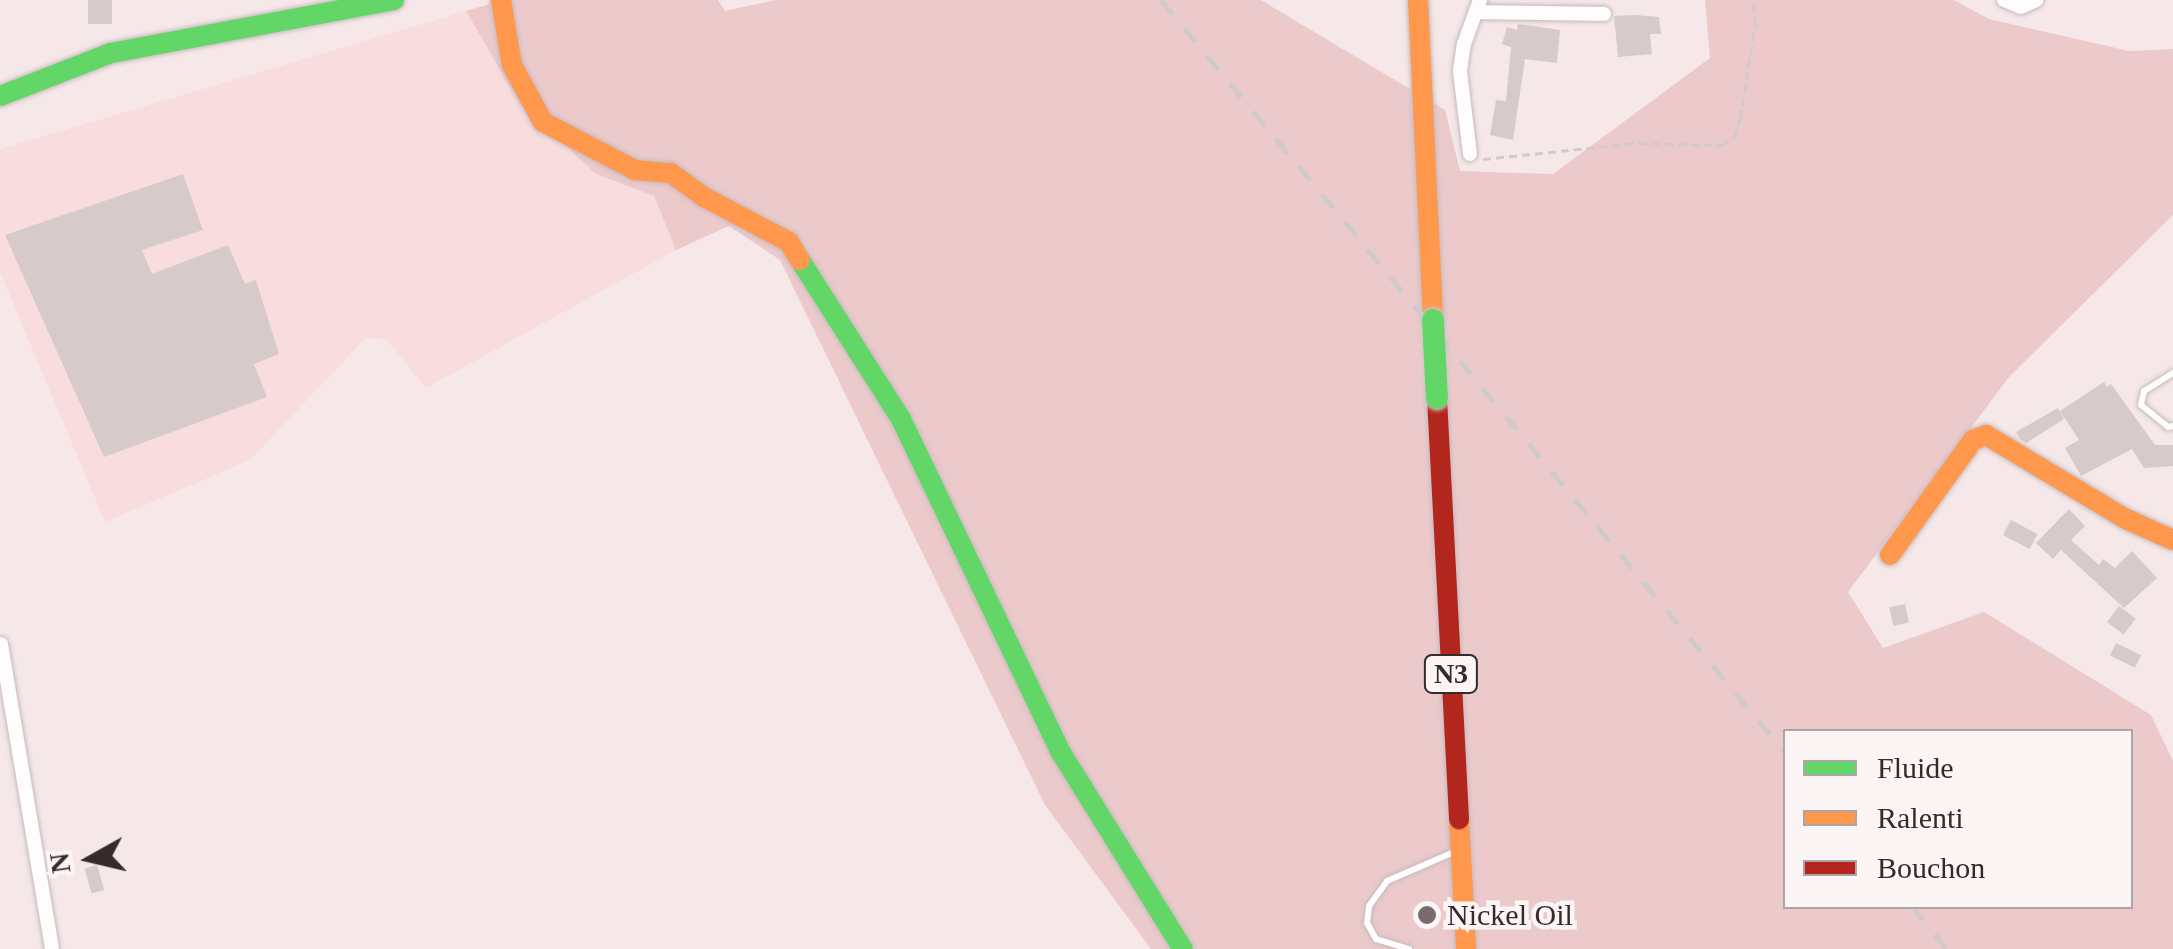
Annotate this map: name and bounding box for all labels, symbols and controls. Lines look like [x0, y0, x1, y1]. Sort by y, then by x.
road number: N3 [1424, 651, 1478, 697]
legend [1783, 729, 2133, 909]
text: Fluide [1877, 751, 1954, 784]
text: Ralenti [1877, 801, 1964, 834]
north arrow [40, 809, 140, 909]
text: N [43, 851, 77, 875]
text: Bouchon [1877, 851, 1985, 884]
place label: Nickel Oil [1447, 897, 1573, 933]
marker: Nickel Oil [1416, 904, 1438, 926]

